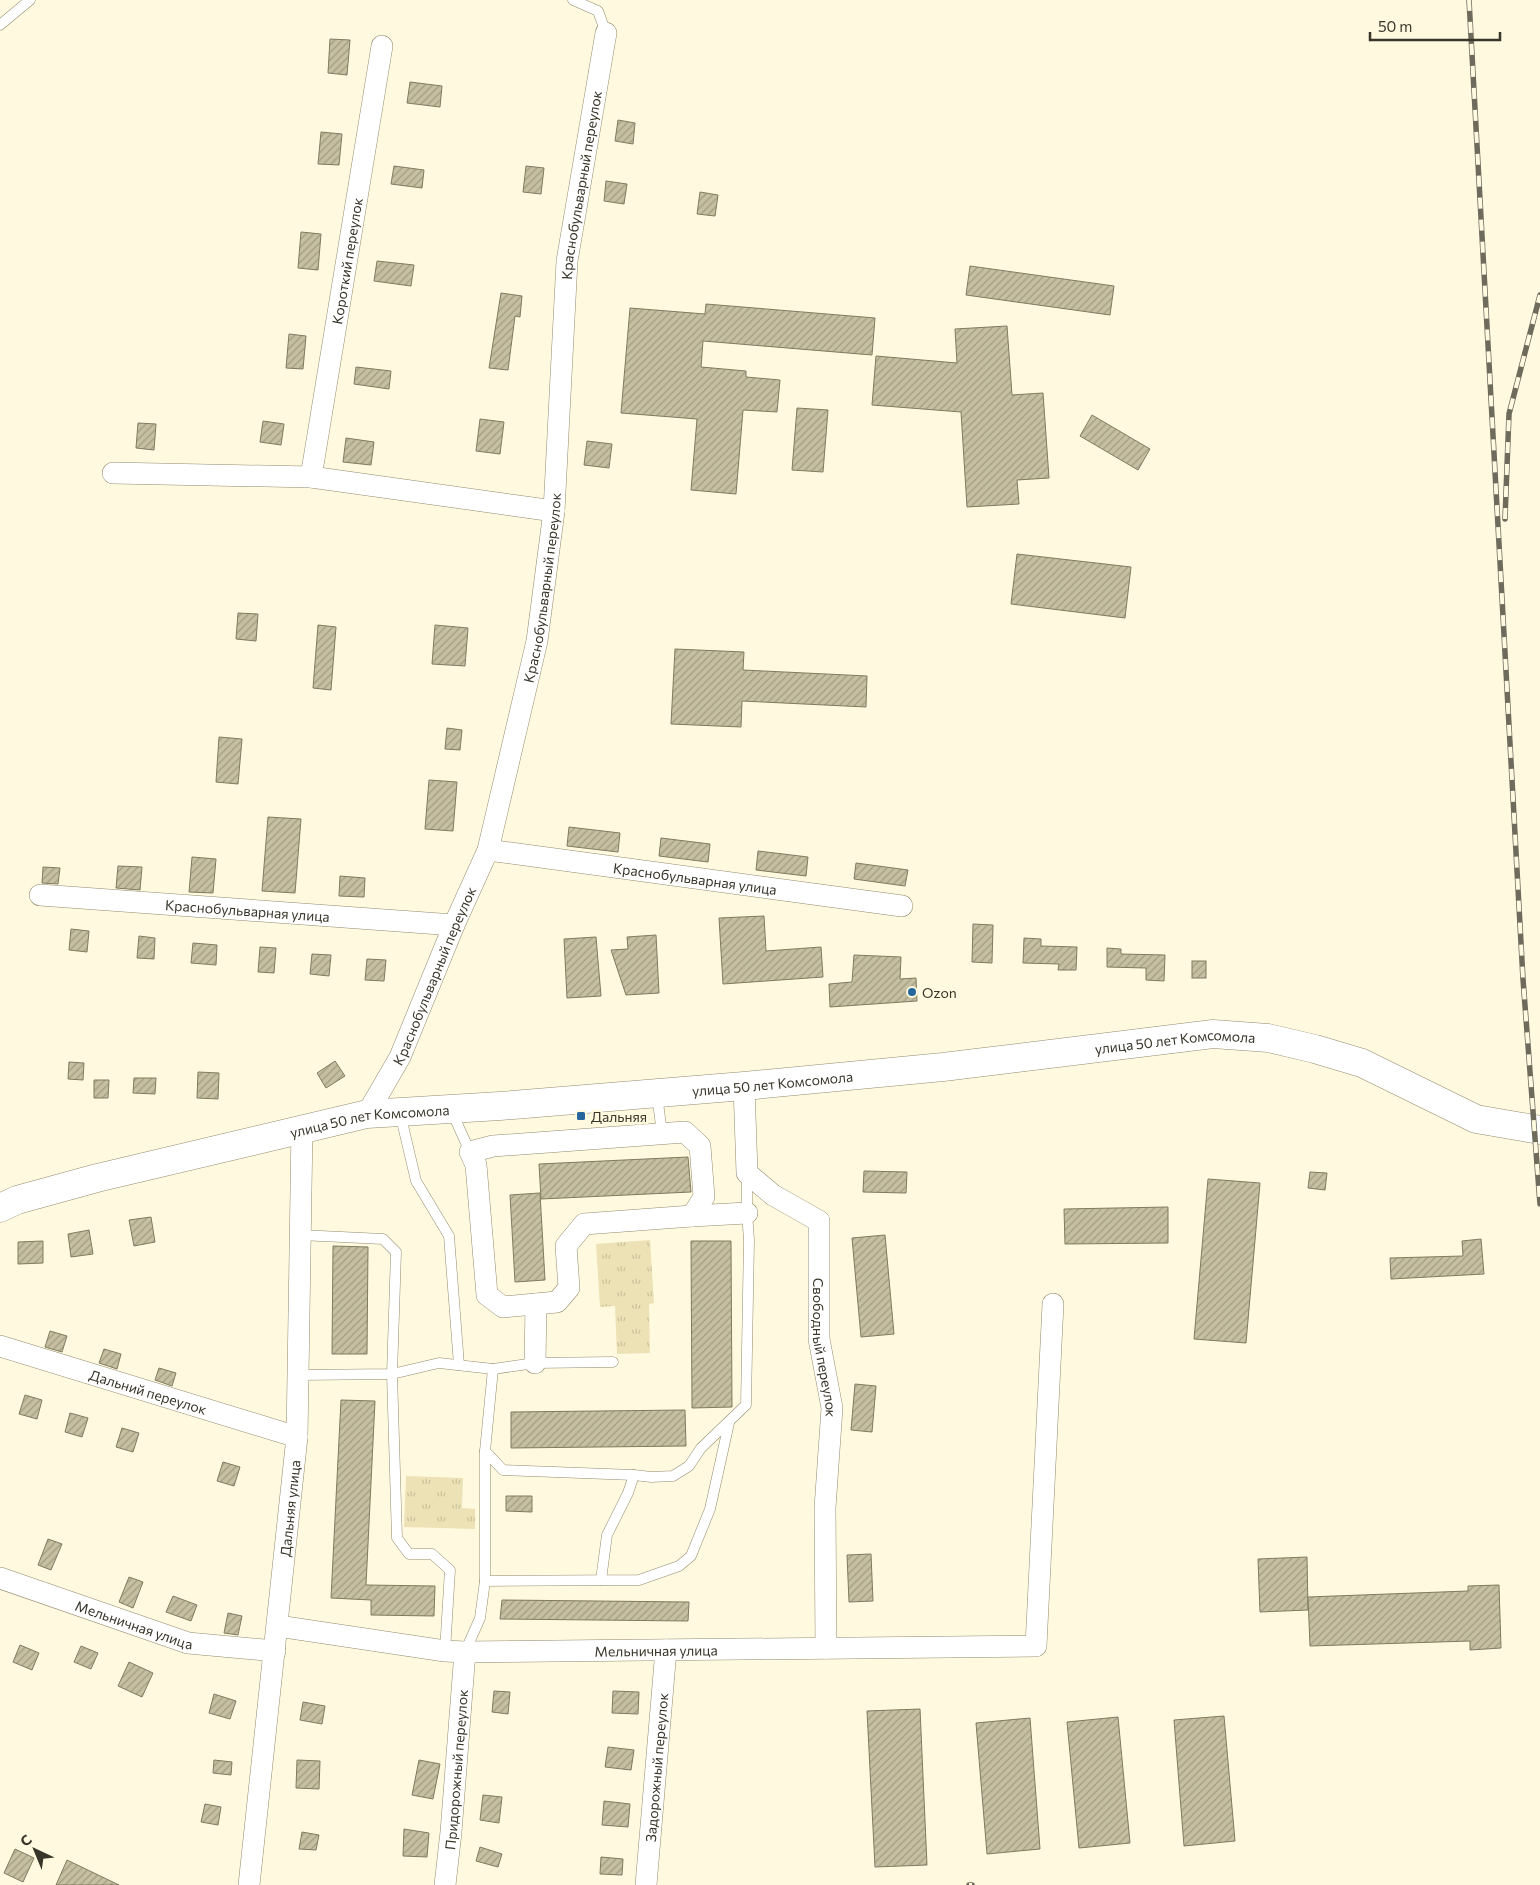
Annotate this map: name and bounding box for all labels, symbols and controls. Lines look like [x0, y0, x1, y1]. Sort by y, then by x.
scale bar [1370, 10, 1500, 42]
text: 50 m [1378, 17, 1412, 35]
street label: Краснобульварный переулок [558, 89, 605, 280]
street label: Короткий переулок [328, 196, 365, 326]
street label: Краснобульварный переулок [519, 492, 563, 684]
street label: Краснобульварная улица [612, 859, 778, 897]
street label: Краснобульварный переулок [389, 883, 479, 1068]
street label: Краснобульварная улица [165, 896, 330, 924]
place label: Ozon [922, 984, 957, 1001]
marker: Ozon [906, 986, 918, 998]
street label: улица 50 лет Комсомола [1094, 1025, 1256, 1057]
street label: улица 50 лет Комсомола [691, 1067, 854, 1099]
street label: улица 50 лет Комсомола [288, 1101, 450, 1141]
place label: Дальняя [591, 1108, 647, 1125]
marker: Дальняя [575, 1110, 587, 1122]
street label: Свободный переулок [810, 1278, 841, 1418]
street label: Дальний переулок [87, 1365, 209, 1418]
street label: Дальняя улица [276, 1459, 303, 1557]
street label: Мельничная улица [73, 1596, 193, 1652]
street label: Мельничная улица [594, 1641, 718, 1659]
street label: Придорожный переулок [441, 1688, 471, 1851]
street label: Задорожный переулок [641, 1692, 671, 1843]
north arrow [10, 1825, 60, 1875]
text: С [16, 1831, 35, 1850]

